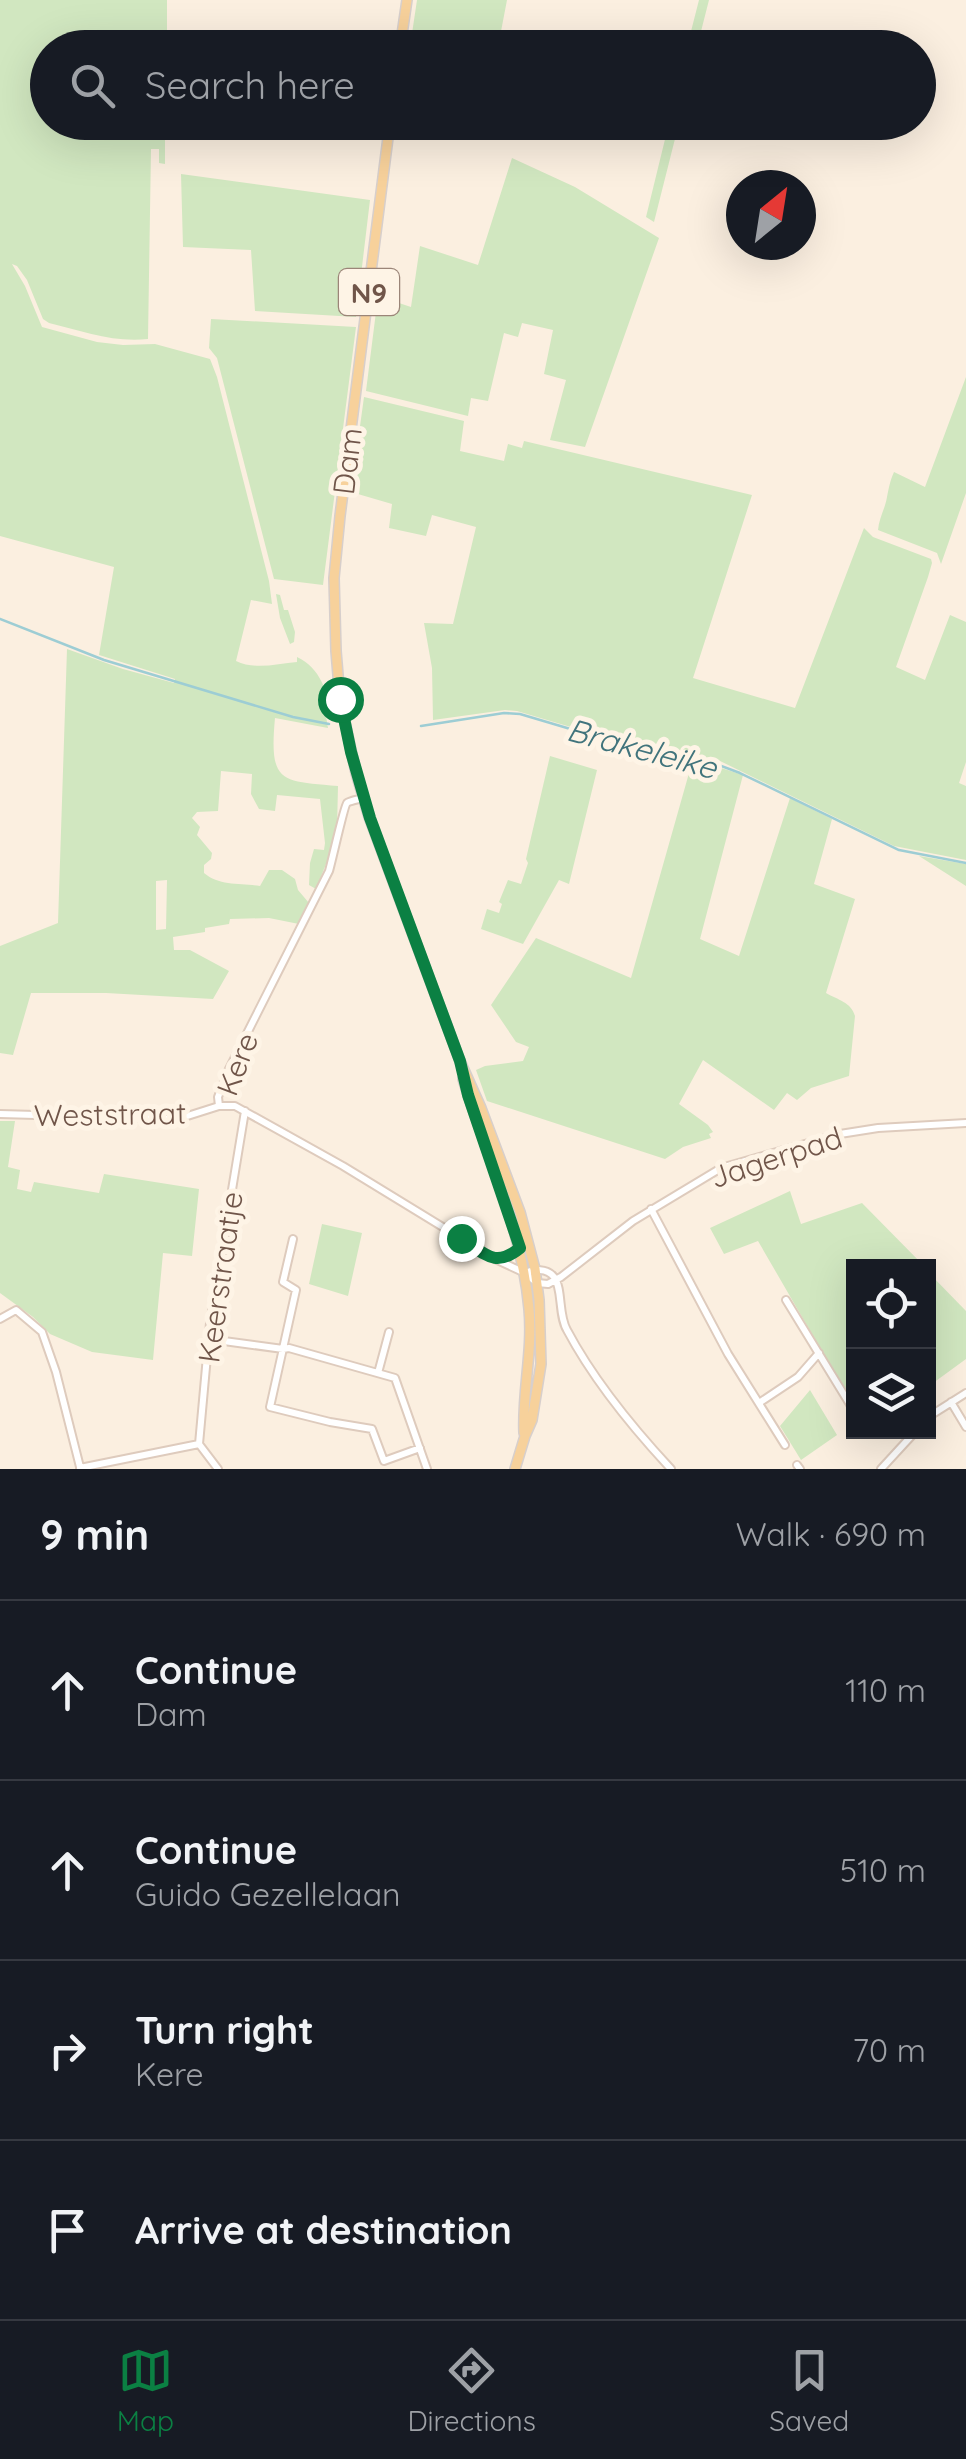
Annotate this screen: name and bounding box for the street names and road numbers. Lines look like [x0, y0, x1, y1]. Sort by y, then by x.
road number: N9 [339, 269, 399, 315]
street label: Dam [324, 425, 370, 497]
street label: Kere [208, 1027, 266, 1101]
street label: Weststraat [33, 1094, 187, 1134]
street label: Jagerpad [705, 1118, 847, 1196]
street label: Keerstraatje [189, 1189, 251, 1365]

